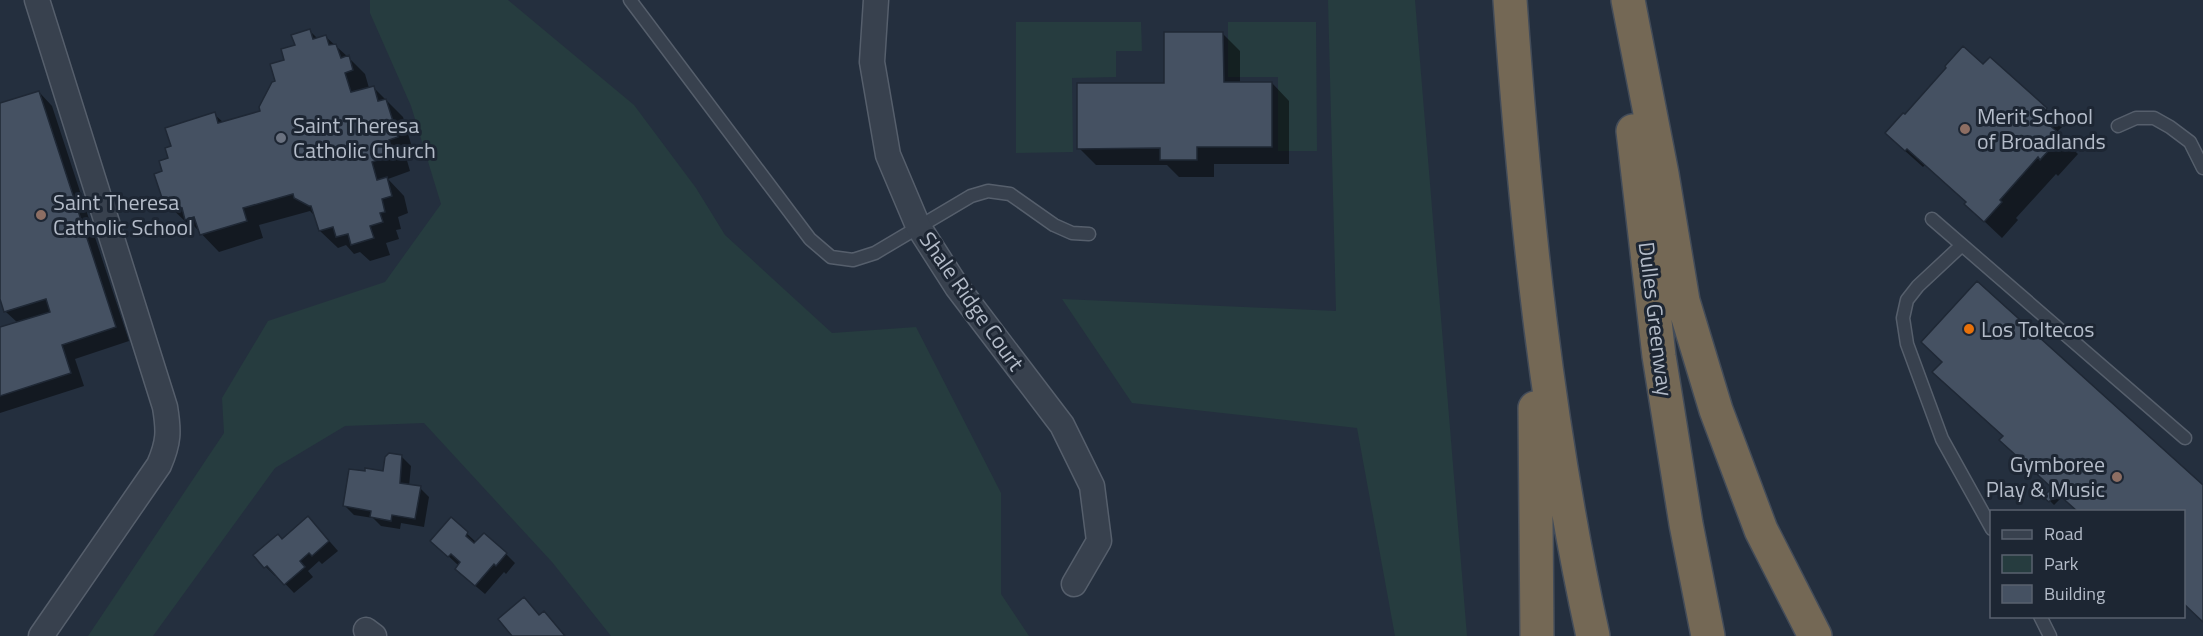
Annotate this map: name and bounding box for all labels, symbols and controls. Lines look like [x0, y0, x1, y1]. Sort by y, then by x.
place label: Merit School of Broadlands [1977, 99, 2106, 158]
place label: Saint Theresa Catholic Church [293, 108, 436, 167]
marker: Merit School of Broadlands [1958, 122, 1972, 136]
marker: Saint Theresa Catholic Church [274, 131, 288, 145]
place label: Saint Theresa Catholic School [53, 185, 193, 244]
marker: Saint Theresa Catholic School [34, 208, 48, 222]
street label: Shale Ridge Court [911, 224, 1033, 378]
street label: Dulles Greenway [1630, 240, 1682, 399]
place label: Los Toltecos [1981, 312, 2095, 346]
marker: Los Toltecos [1962, 322, 1976, 336]
place label: Gymboree Play & Music [1986, 447, 2105, 506]
marker: Gymboree Play & Music [2110, 470, 2124, 484]
legend [1990, 510, 2185, 618]
text: Road [2044, 520, 2083, 547]
text: Park [2044, 550, 2079, 577]
text: Building [2044, 580, 2105, 607]

